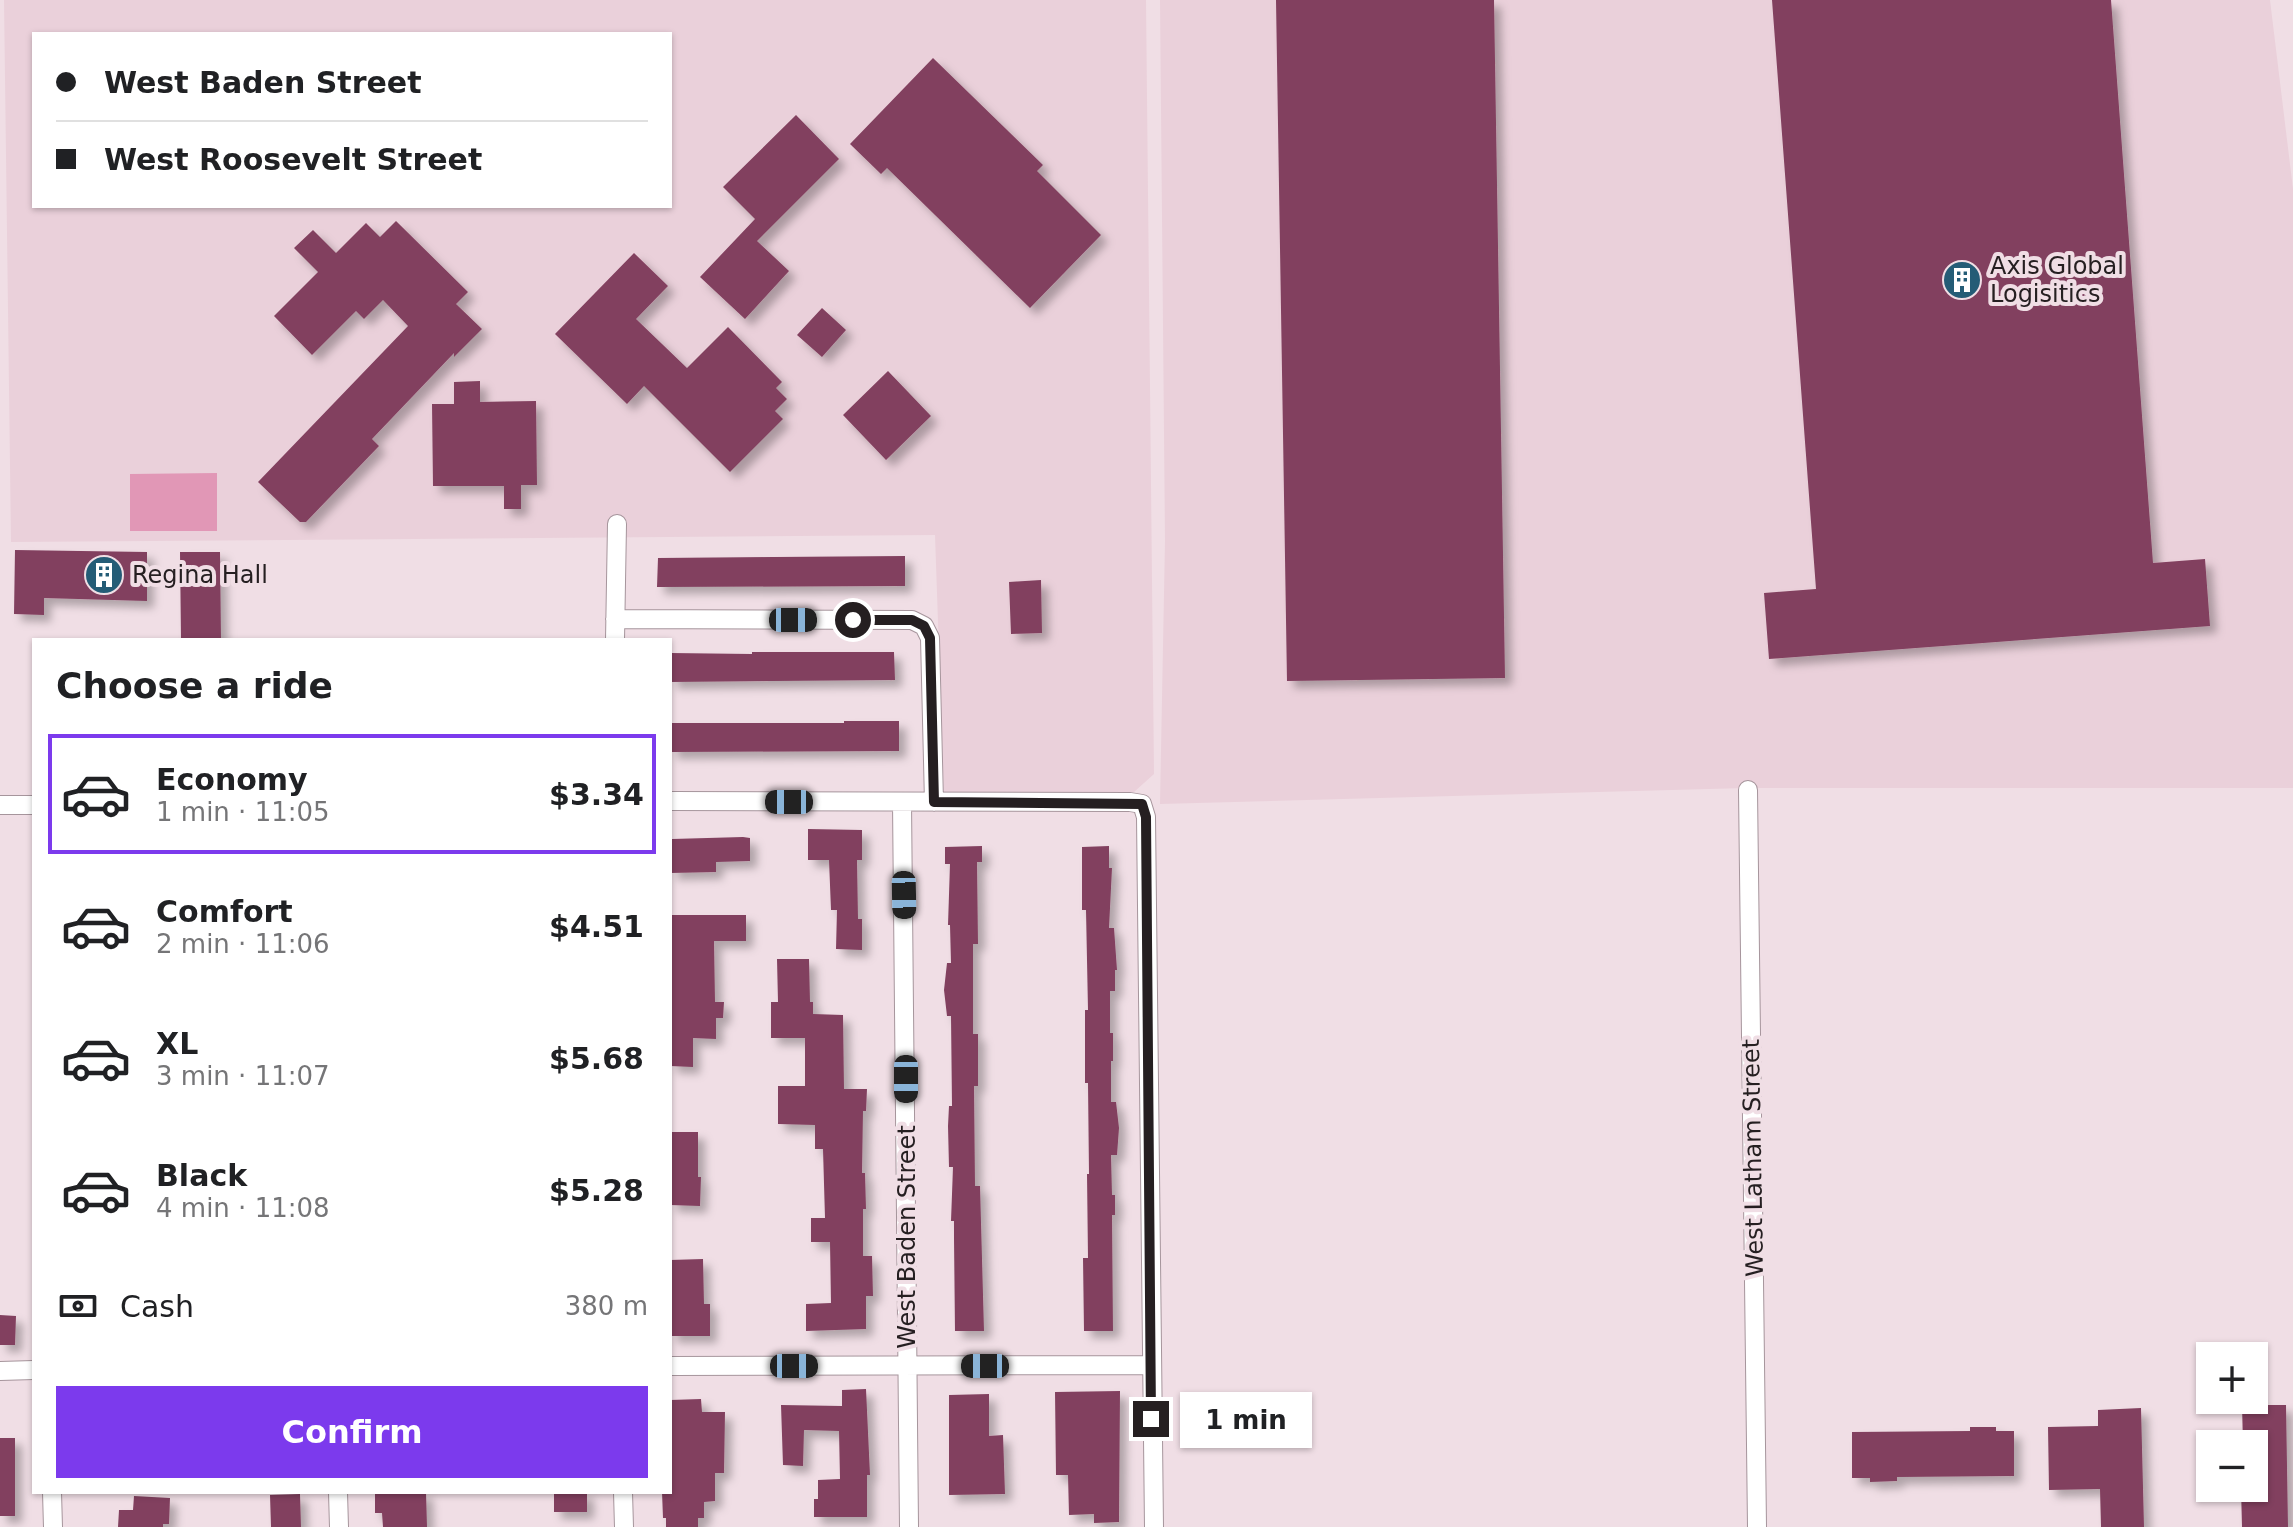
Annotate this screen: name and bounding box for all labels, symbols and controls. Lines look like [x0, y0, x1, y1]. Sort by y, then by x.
text: West Baden Street [104, 65, 422, 100]
text: West Roosevelt Street [104, 142, 482, 177]
place label: Axis Global Logisitics [1990, 252, 2124, 308]
building icon: Axis Global Logisitics [1941, 259, 1983, 301]
building icon: Regina Hall [83, 554, 125, 596]
place label: Regina Hall [132, 561, 268, 589]
route start [835, 602, 871, 638]
car [769, 608, 817, 632]
text: Choose a ride [56, 665, 333, 706]
icon: car [60, 758, 132, 830]
text: Economy [156, 762, 308, 797]
text: $3.34 [549, 777, 644, 812]
car [765, 790, 813, 814]
text: 1 min · 11:05 [156, 797, 330, 827]
car [892, 871, 916, 919]
icon: car [60, 890, 132, 962]
text: Comfort [156, 894, 293, 929]
text: $4.51 [549, 909, 644, 944]
text: 2 min · 11:06 [156, 929, 330, 959]
icon: car [60, 1022, 132, 1094]
text: XL [156, 1026, 198, 1061]
street label: West Latham Street [1737, 1039, 1769, 1277]
text: $5.68 [549, 1041, 644, 1076]
car [894, 1055, 918, 1103]
text: 3 min · 11:07 [156, 1061, 330, 1091]
street label: West Baden Street [893, 1125, 921, 1349]
icon: car [60, 1154, 132, 1226]
text: Black [156, 1158, 247, 1193]
text: $5.28 [549, 1173, 644, 1208]
text: 4 min · 11:08 [156, 1193, 330, 1223]
icon: cash [56, 1284, 100, 1328]
text: Cash [120, 1289, 194, 1324]
text: 380 m [565, 1291, 648, 1321]
map controls [2196, 1342, 2268, 1502]
button: + [2196, 1342, 2268, 1414]
car [770, 1354, 818, 1378]
car [961, 1354, 1009, 1378]
button: Confirm [56, 1386, 648, 1478]
callout: 1 min [1179, 1391, 1311, 1447]
route end [1133, 1401, 1169, 1437]
text: 1 min [1205, 1405, 1287, 1435]
button: − [2196, 1430, 2268, 1502]

